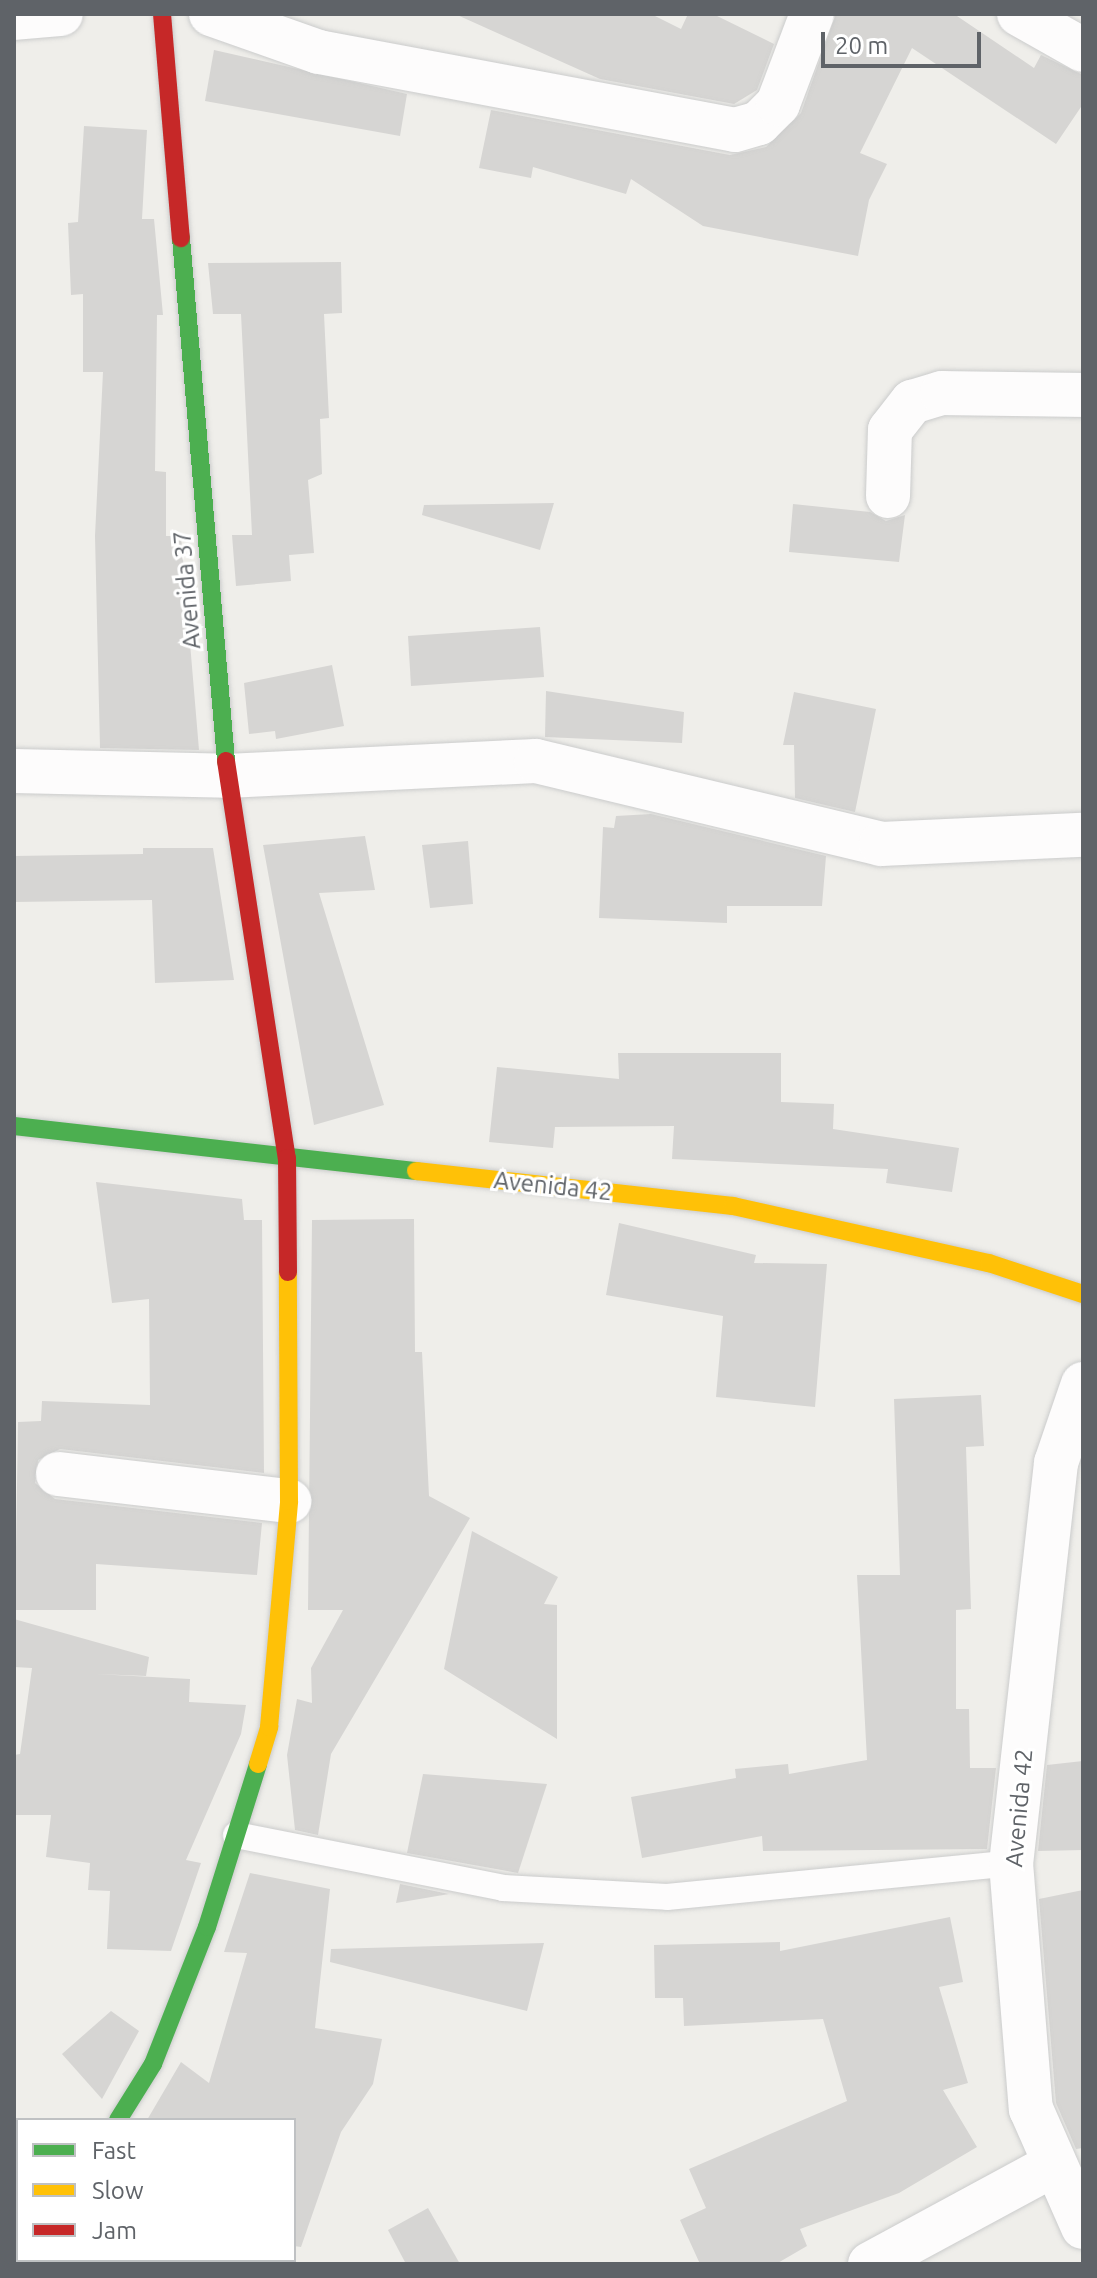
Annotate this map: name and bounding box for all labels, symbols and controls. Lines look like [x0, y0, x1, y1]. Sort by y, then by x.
scale bar [825, 16, 985, 66]
text: 20 m [835, 32, 888, 59]
street label: Avenida 37 [167, 530, 207, 650]
street label: Avenida 42 [492, 1165, 614, 1207]
street label: Avenida 42 [999, 1748, 1039, 1868]
legend [16, 2118, 296, 2262]
text: Fast [92, 2137, 136, 2164]
text: Slow [92, 2177, 144, 2204]
text: Jam [92, 2217, 137, 2244]

